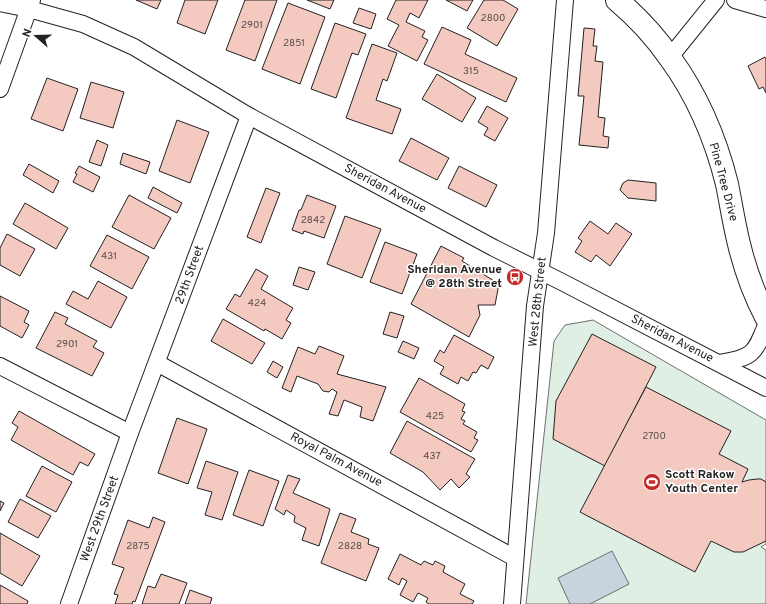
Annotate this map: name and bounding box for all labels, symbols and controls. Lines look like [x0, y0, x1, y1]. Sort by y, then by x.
house number: 2800 [481, 12, 505, 25]
north arrow [16, 16, 56, 56]
house number: 2901 [241, 19, 263, 32]
text: N [20, 27, 35, 39]
house number: 2851 [283, 37, 305, 50]
house number: 315 [463, 65, 479, 78]
street label: Pine Tree Drive [705, 141, 741, 223]
street label: Sheridan Avenue [341, 161, 429, 217]
house number: 2842 [301, 214, 325, 227]
street label: 29th Street [172, 243, 208, 307]
house number: 431 [101, 250, 117, 263]
street label: West 28th Street [525, 256, 551, 348]
place label: Sheridan Avenue @ 28th Street [407, 262, 502, 292]
bus stop icon: Sheridan Avenue @ 28th Street [505, 267, 525, 287]
house number: 424 [248, 297, 266, 310]
street label: Sheridan Avenue [628, 311, 716, 367]
house number: 2901 [56, 338, 78, 351]
house number: 425 [426, 410, 444, 423]
street label: Royal Palm Avenue [287, 429, 385, 491]
house number: 2700 [642, 430, 666, 443]
house number: 437 [423, 450, 441, 463]
place label: Scott Rakow Youth Center [665, 467, 738, 497]
sports icon: Scott Rakow Youth Center [642, 472, 662, 492]
street label: West 29th Street [77, 474, 123, 564]
house number: 2875 [126, 540, 150, 553]
house number: 2828 [338, 540, 362, 553]

